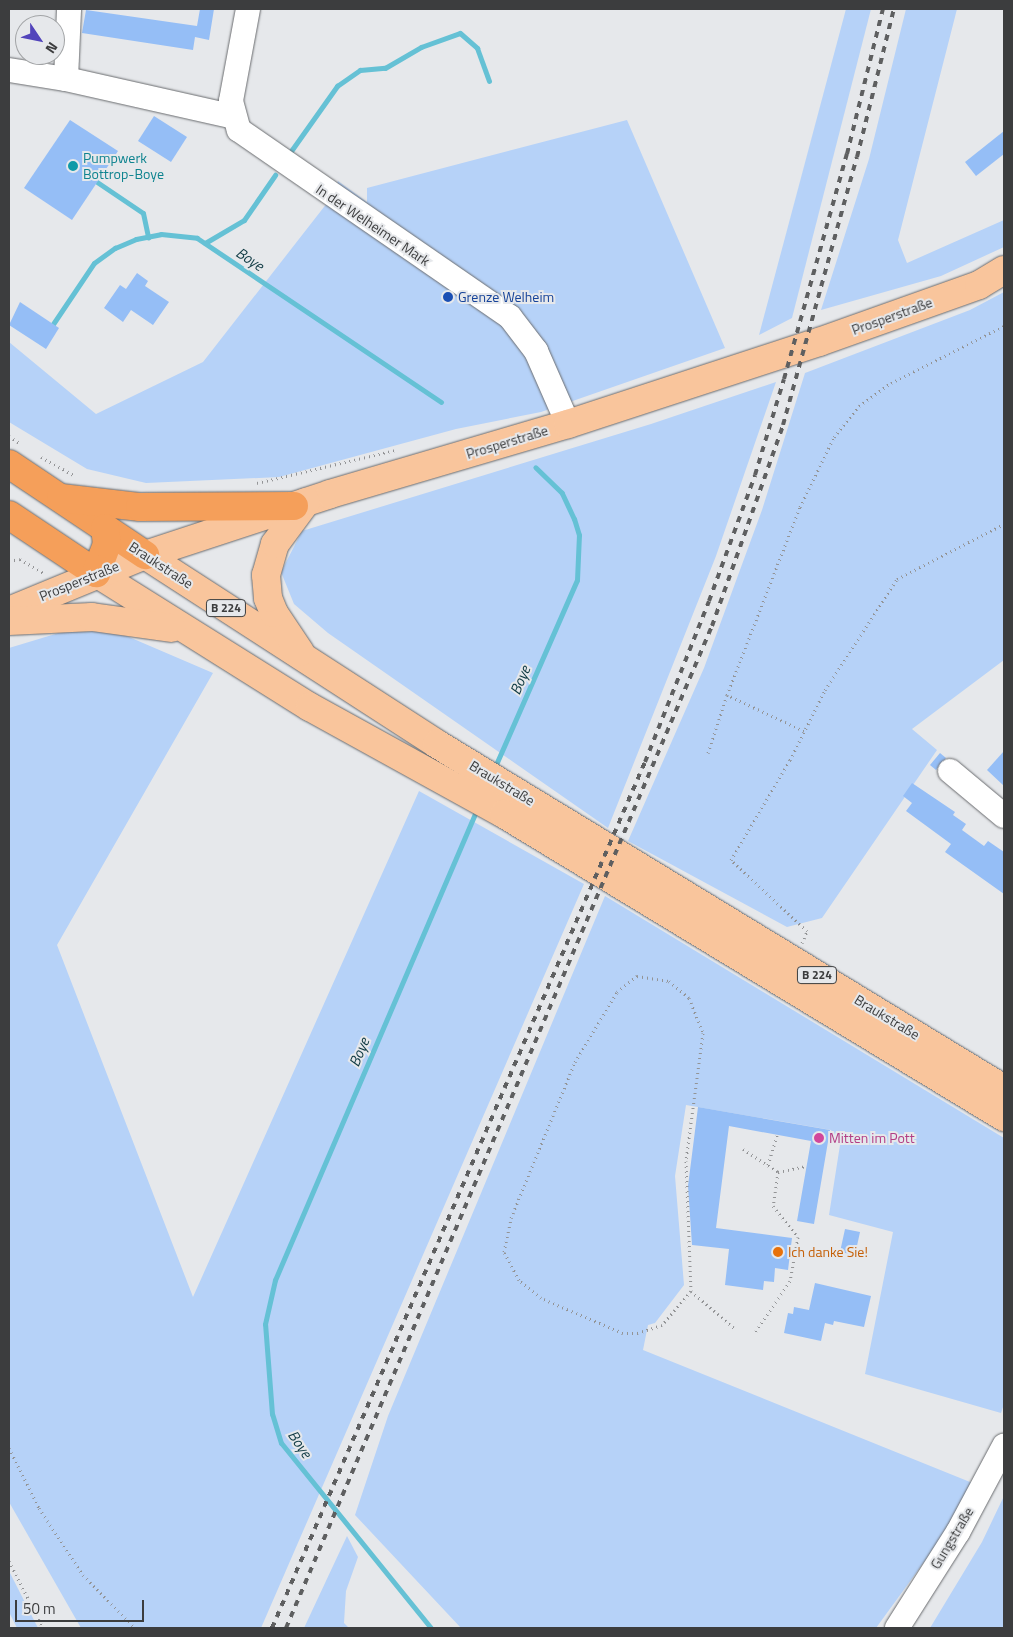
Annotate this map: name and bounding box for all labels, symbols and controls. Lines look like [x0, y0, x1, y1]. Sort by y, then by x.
north arrow [15, 15, 65, 65]
text: N [41, 38, 63, 58]
place label: Pumpwerk Bottrop-Boye [83, 150, 164, 182]
marker: Pumpwerk Bottrop-Boye [67, 160, 79, 172]
street label: In der Welheimer Mark [313, 181, 433, 269]
water label: Boye [233, 243, 267, 275]
place label: Grenze Welheim [458, 289, 554, 305]
marker: Grenze Welheim [442, 291, 454, 303]
street label: Prosperstraße [849, 294, 935, 338]
street label: Prosperstraße [464, 422, 550, 462]
street label: Braukstraße [126, 538, 196, 592]
street label: Prosperstraße [37, 557, 121, 605]
road number: B 224 [205, 598, 247, 618]
water label: Boye [506, 663, 534, 697]
street label: Braukstraße [466, 757, 538, 809]
road number: B 224 [796, 966, 838, 984]
street label: Braukstraße [851, 991, 923, 1043]
water label: Boye [345, 1035, 373, 1069]
place label: Mitten im Pott [829, 1130, 915, 1146]
marker: Mitten im Pott [813, 1132, 825, 1144]
place label: Ich danke Sie! [788, 1244, 868, 1260]
marker: Ich danke Sie! [772, 1246, 784, 1258]
water label: Boye [284, 1427, 316, 1461]
street label: Gungstraße [927, 1504, 977, 1572]
scale bar [18, 1590, 146, 1622]
text: 50 m [23, 1597, 56, 1620]

